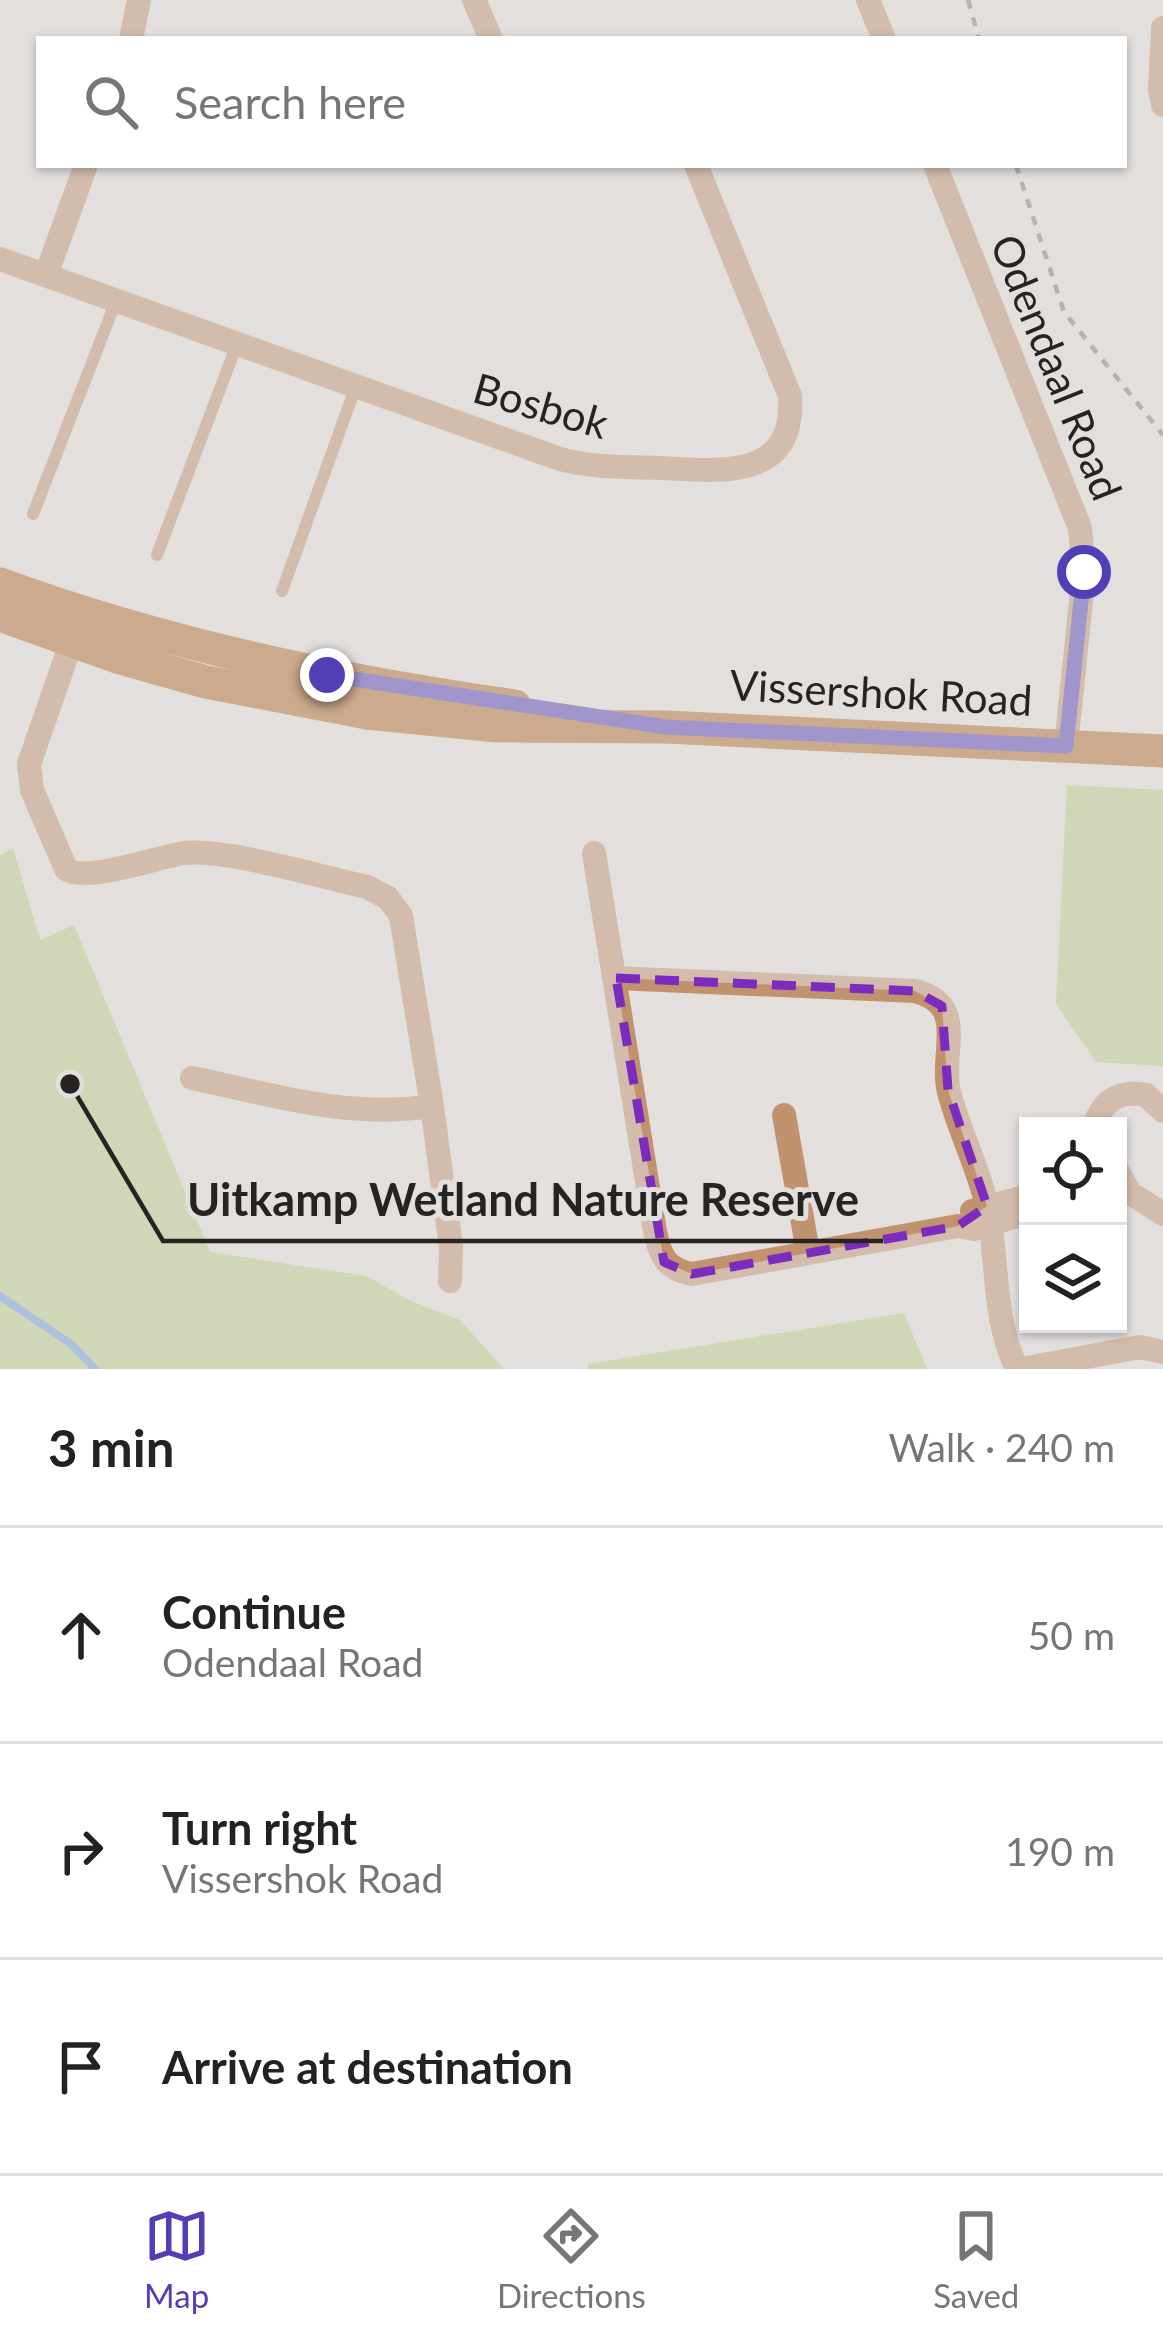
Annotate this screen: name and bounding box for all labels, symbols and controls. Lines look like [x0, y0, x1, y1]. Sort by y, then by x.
search box [36, 36, 1127, 168]
icon: search [78, 69, 144, 135]
text: Search here [174, 75, 406, 129]
street label: Odendaal Road [981, 227, 1133, 507]
street label: Bosbok [468, 362, 615, 448]
route start [1057, 545, 1111, 599]
route end [300, 648, 354, 702]
street label: Vissershok Road [728, 659, 1034, 725]
map controls [1019, 1117, 1127, 1333]
button: locate [1019, 1117, 1127, 1225]
callout: Uitkamp Wetland Nature Reserve [163, 1160, 883, 1241]
text: Uitkamp Wetland Nature Reserve [187, 1172, 859, 1226]
button: layers [1019, 1225, 1127, 1333]
text: 3 min [48, 1417, 174, 1478]
text: Walk · 240 m [888, 1424, 1115, 1470]
text: Continue [162, 1585, 346, 1639]
icon: ahead [48, 1602, 114, 1668]
text: 50 m [1028, 1612, 1115, 1658]
text: Odendaal Road [162, 1639, 423, 1685]
text: Turn right [162, 1801, 357, 1855]
icon: right [48, 1818, 114, 1884]
text: 190 m [1005, 1828, 1115, 1874]
text: Vissershok Road [162, 1855, 443, 1901]
icon: arrive [48, 2034, 114, 2100]
text: Arrive at destination [162, 2040, 573, 2094]
tab: Map [144, 2203, 210, 2315]
tab: Directions [497, 2203, 646, 2315]
tab: Saved [933, 2203, 1019, 2315]

